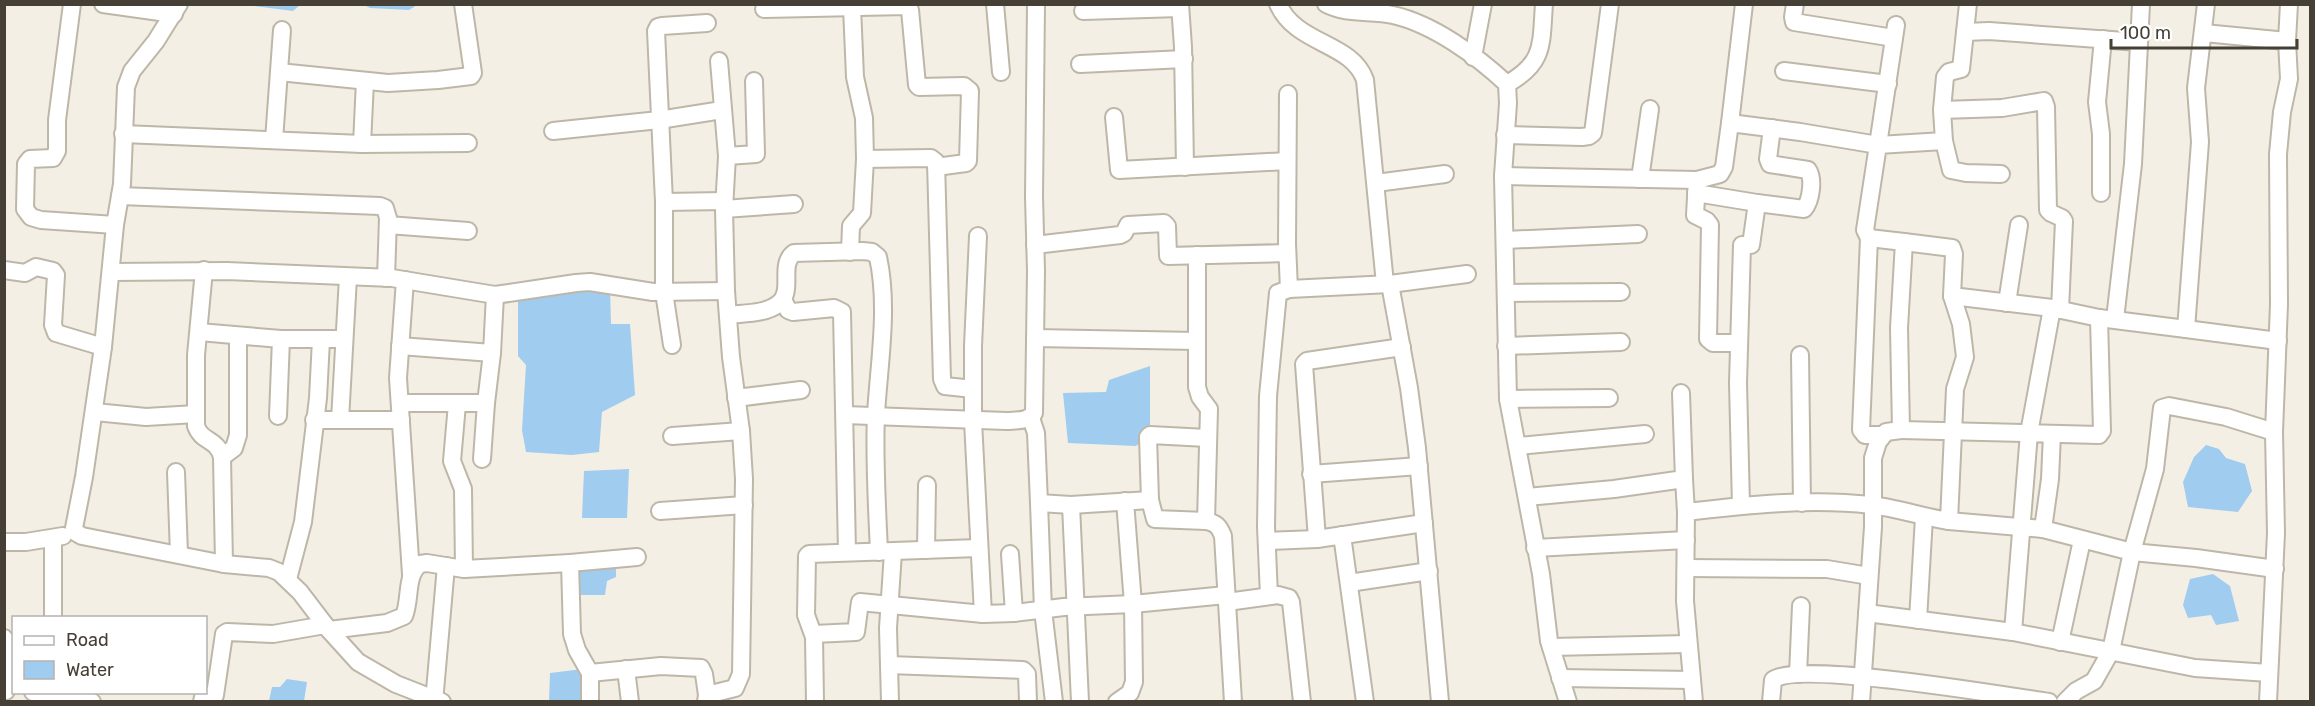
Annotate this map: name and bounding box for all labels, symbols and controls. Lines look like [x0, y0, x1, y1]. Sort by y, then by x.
scale bar [2111, 12, 2297, 50]
text: 100 m [2120, 22, 2171, 44]
legend [12, 616, 207, 694]
text: Road [66, 629, 109, 651]
text: Water [66, 659, 114, 681]

